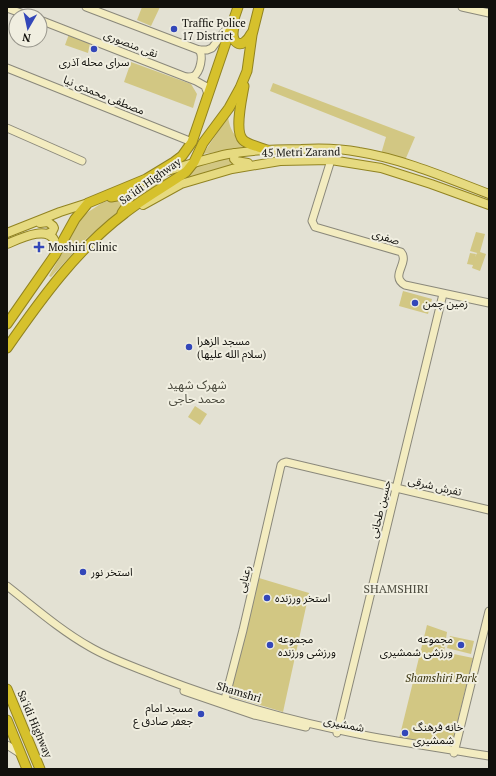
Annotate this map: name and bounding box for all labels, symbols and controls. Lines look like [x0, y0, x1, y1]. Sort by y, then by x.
north arrow [8, 8, 48, 48]
place label: Traffic Police 17 District [182, 16, 246, 43]
marker: Traffic Police 17 District [169, 24, 179, 34]
street label: نقی منصوری [102, 27, 160, 61]
text: N [21, 30, 32, 45]
marker: سرای محله آذری [89, 44, 99, 54]
place label: سرای محله آذری [59, 55, 130, 69]
street label: مصطفی محمدی نیا [61, 72, 147, 118]
street label: 45 Metri Zarand [262, 144, 340, 160]
street label: Sa'idi Highway [117, 154, 184, 207]
street label: صفری [370, 226, 402, 248]
place label: Moshiri Clinic [48, 240, 117, 254]
marker: Moshiri Clinic [33, 241, 45, 253]
place label: زمین چمن [423, 296, 468, 311]
marker: زمین چمن [410, 298, 420, 308]
place label: مسجد الزهرا (سلام الله علیها) [197, 334, 267, 362]
marker: مسجد الزهرا (سلام الله علیها) [184, 342, 194, 352]
district label: شهرک شهید محمد حاجی [167, 377, 227, 406]
street label: تفرش شرقی [407, 473, 463, 499]
street label: حسین طحانی [366, 478, 394, 540]
street label: رعنایی [234, 564, 254, 594]
place label: استخر نور [90, 565, 133, 579]
marker: استخر نور [78, 567, 88, 577]
district label: SHAMSHIRI [363, 581, 429, 596]
place label: استخر ورزنده [275, 591, 330, 605]
marker: استخر ورزنده [262, 593, 272, 603]
place label: مجموعه ورزشی ورزنده [278, 632, 336, 659]
place label: مجموعه ورزشی شمشیری [380, 632, 453, 659]
marker: مجموعه ورزشی ورزنده [265, 640, 275, 650]
marker: مجموعه ورزشی شمشیری [456, 640, 466, 650]
park label: Shamshiri Park [405, 671, 478, 685]
street label: Shamshri [215, 679, 263, 705]
street label: Sa'idi Highway [14, 688, 56, 760]
place label: مسجد امام جعفر صادق ع [133, 701, 194, 729]
marker: مسجد امام جعفر صادق ع [196, 709, 206, 719]
street label: شمشیری [322, 713, 366, 735]
place label: خانه فرهنگ شمشیری [413, 720, 464, 747]
marker: خانه فرهنگ شمشیری [400, 728, 410, 738]

